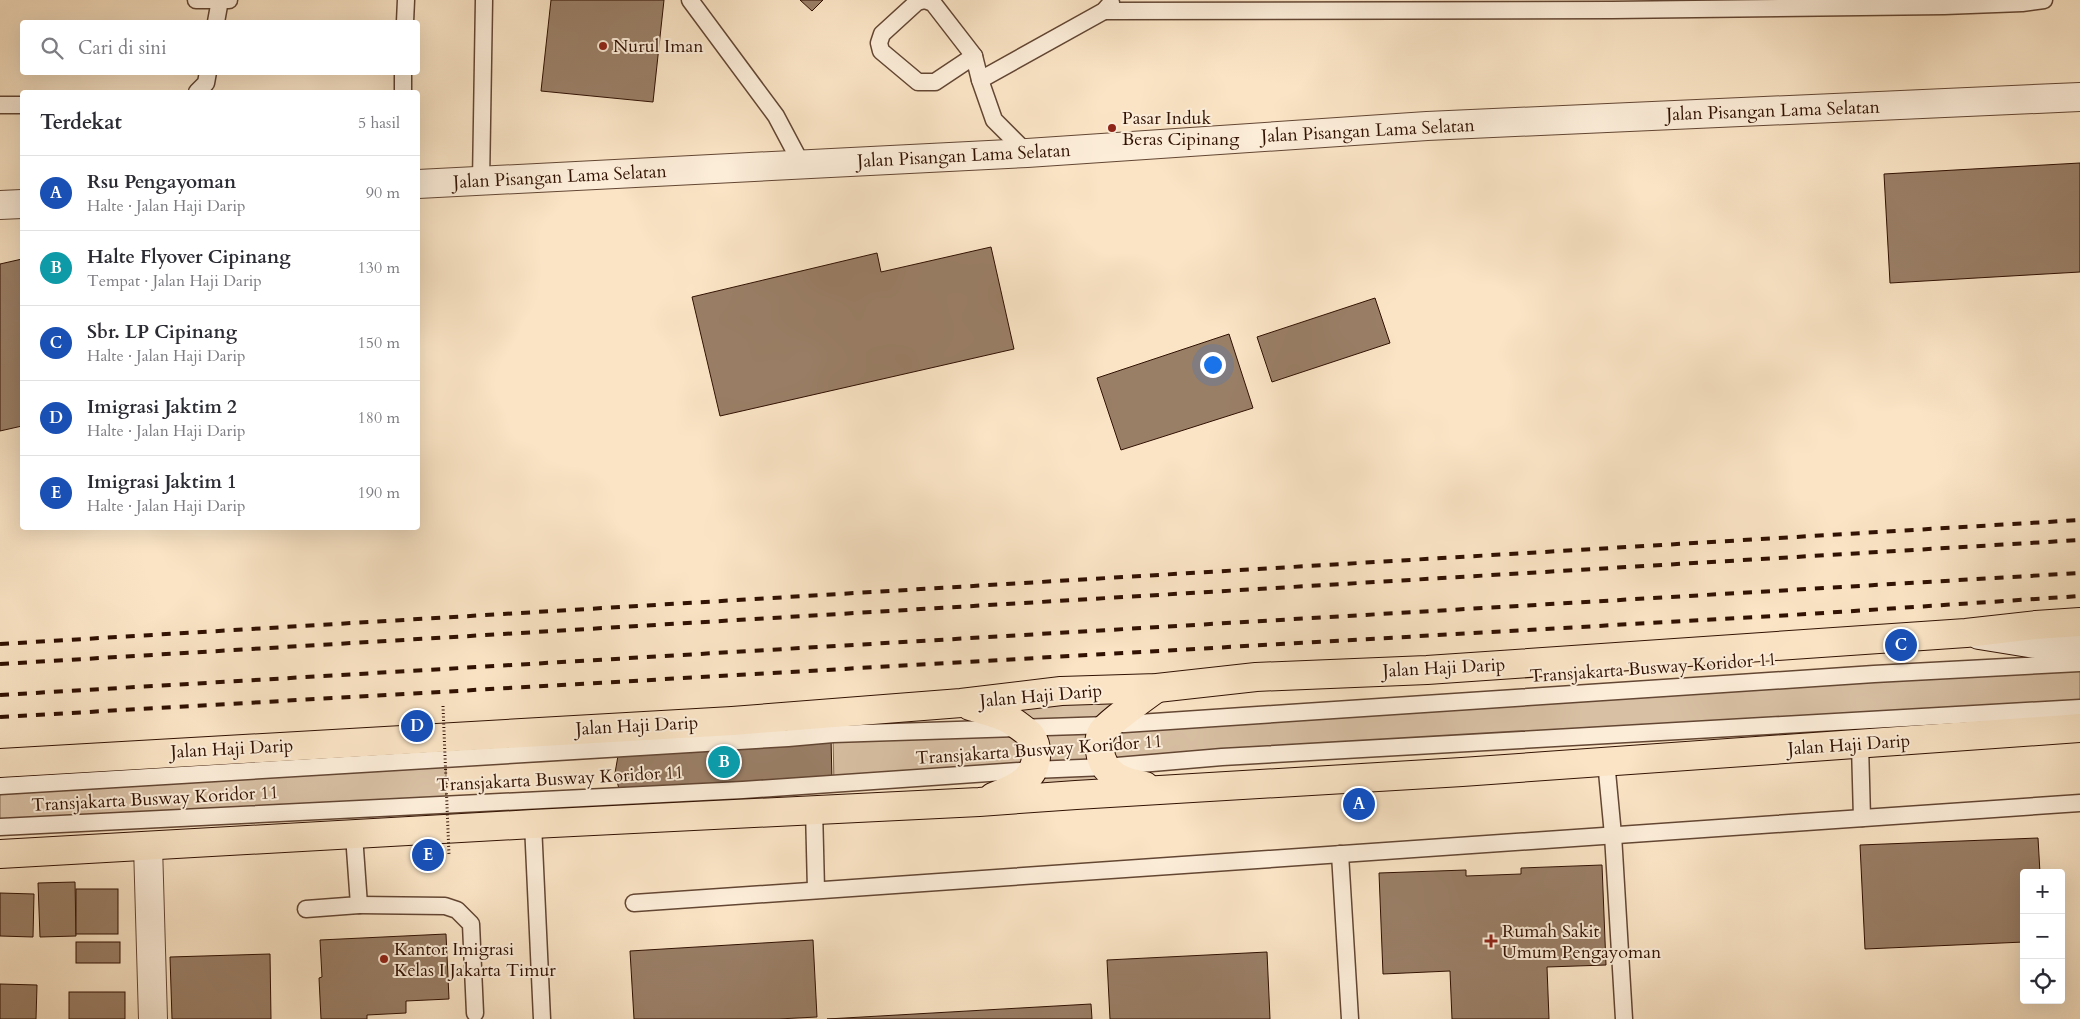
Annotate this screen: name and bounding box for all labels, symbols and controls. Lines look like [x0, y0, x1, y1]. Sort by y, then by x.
search box [20, 20, 420, 75]
icon: search [38, 34, 66, 62]
place label: Nurul Iman [613, 34, 704, 59]
text: Cari di sini [78, 35, 167, 61]
marker: Nurul Iman [597, 40, 609, 52]
street label: Jalan Pisangan Lama Selatan [1663, 95, 1881, 127]
place label: Pasar Induk Beras Cipinang [1122, 106, 1240, 152]
text: Terdekat [40, 108, 122, 137]
text: 5 hasil [358, 112, 400, 134]
street label: Jalan Pisangan Lama Selatan [1258, 113, 1476, 149]
marker: Pasar Induk Beras Cipinang [1106, 122, 1118, 134]
street label: Jalan Pisangan Lama Selatan [854, 138, 1072, 174]
street label: Jalan Pisangan Lama Selatan [450, 159, 668, 195]
text: Rsu Pengayoman [87, 169, 236, 195]
text: A [50, 182, 62, 204]
text: 90 m [366, 182, 400, 204]
text: Halte · Jalan Haji Darip [87, 195, 245, 217]
text: Halte Flyover Cipinang [87, 244, 291, 270]
text: B [50, 257, 62, 279]
text: 130 m [358, 257, 400, 279]
text: Tempat · Jalan Haji Darip [87, 270, 262, 292]
text: Sbr. LP Cipinang [87, 319, 237, 345]
text: C [50, 332, 62, 354]
text: 150 m [358, 332, 400, 354]
text: Halte · Jalan Haji Darip [87, 345, 245, 367]
your location [1200, 352, 1226, 378]
text: Imigrasi Jaktim 2 [87, 394, 237, 420]
text: D [49, 407, 63, 429]
text: 180 m [358, 407, 400, 429]
text: Halte · Jalan Haji Darip [87, 420, 245, 442]
text: Imigrasi Jaktim 1 [87, 469, 237, 495]
text: E [51, 482, 61, 504]
text: 190 m [358, 482, 400, 504]
text: Halte · Jalan Haji Darip [87, 495, 245, 517]
pin: C [1885, 626, 1917, 664]
street label: Transjakarta Busway Koridor 11 [1529, 647, 1777, 689]
street label: Jalan Haji Darip [1379, 652, 1506, 684]
street label: Jalan Haji Darip [976, 678, 1103, 714]
pin: D [401, 707, 433, 745]
street label: Jalan Haji Darip [572, 710, 699, 742]
street label: Jalan Haji Darip [1784, 728, 1911, 762]
street label: Transjakarta Busway Koridor 11 [915, 729, 1163, 771]
street label: Jalan Haji Darip [167, 733, 294, 765]
pin: B [708, 743, 740, 781]
street label: Transjakarta Busway Koridor 11 [436, 760, 684, 798]
street label: Transjakarta Busway Koridor 11 [31, 780, 279, 818]
pin: A [1343, 785, 1375, 823]
pin: E [412, 836, 444, 874]
map controls [2020, 869, 2065, 1004]
button: + [2020, 869, 2065, 914]
button: − [2020, 914, 2065, 959]
place label: Rumah Sakit Umum Pengayoman [1502, 919, 1662, 965]
marker: Rumah Sakit Umum Pengayoman [1484, 934, 1498, 948]
place label: Kantor Imigrasi Kelas I Jakarta Timur [394, 937, 556, 983]
marker: Kantor Imigrasi Kelas I Jakarta Timur [378, 953, 390, 965]
button: locate [2020, 959, 2065, 1004]

